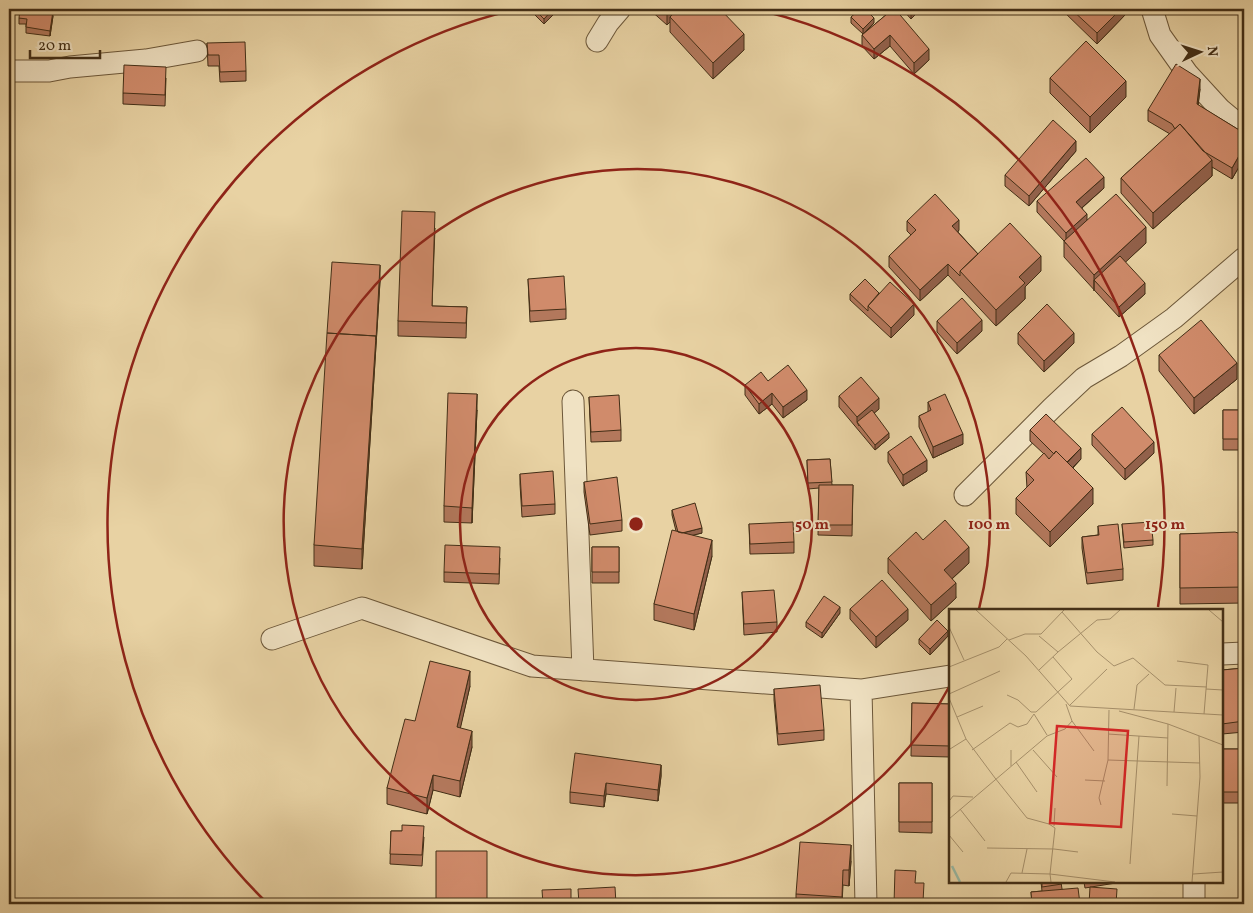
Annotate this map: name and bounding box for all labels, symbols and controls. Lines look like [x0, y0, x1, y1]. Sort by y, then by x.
scale bar [30, 28, 100, 60]
north arrow [1176, 28, 1226, 78]
text: 20 m [38, 36, 71, 57]
text: N [1202, 45, 1221, 57]
centre of rings [627, 515, 645, 533]
text: 50 m [795, 515, 829, 536]
text: 100 m [968, 515, 1011, 536]
text: 150 m [1145, 515, 1185, 536]
inset map [949, 609, 1223, 883]

